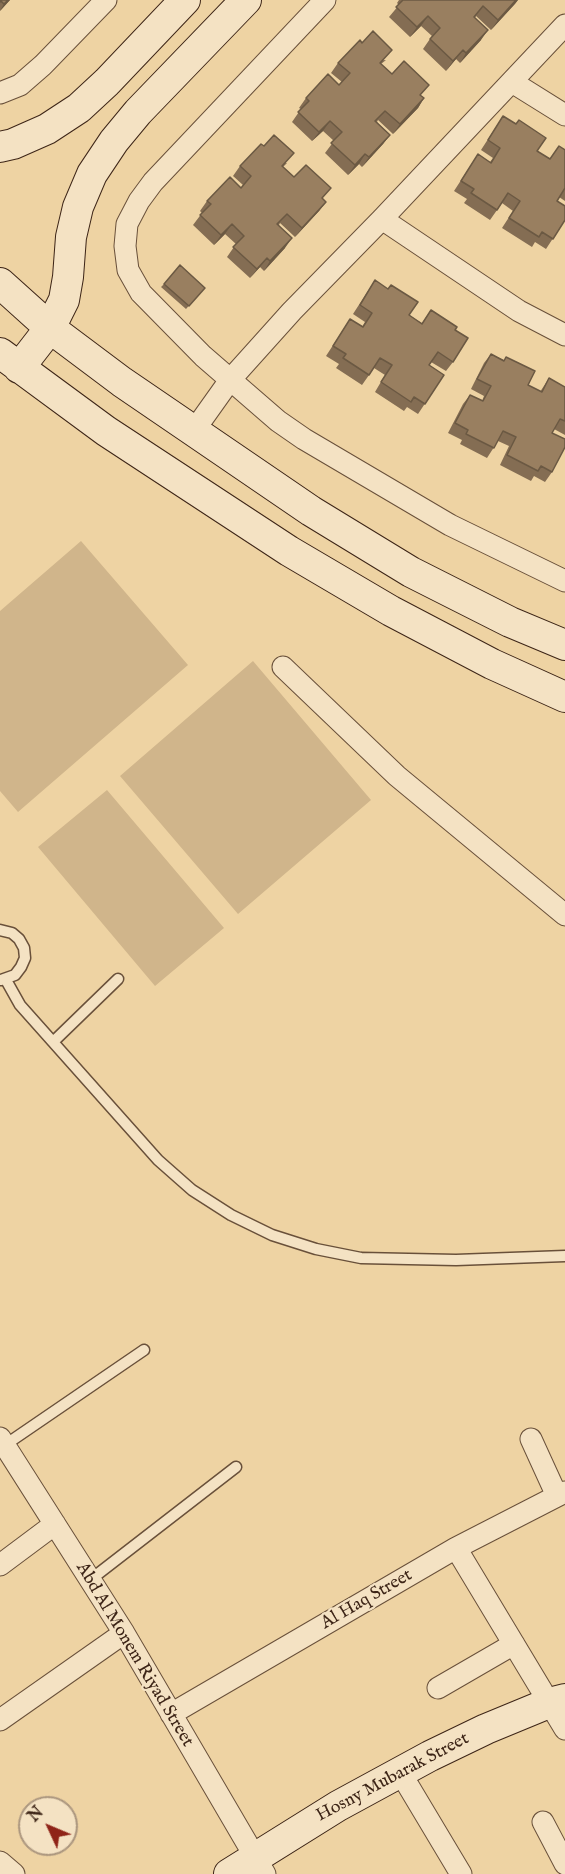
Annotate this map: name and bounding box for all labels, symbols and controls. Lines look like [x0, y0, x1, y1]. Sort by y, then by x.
street label: Abd Al Monem Riyad Street [70, 1559, 198, 1751]
street label: Al Haq Street [317, 1565, 417, 1635]
street label: Hosny Mubarak Street [313, 1729, 473, 1827]
north arrow [18, 1796, 78, 1856]
text: N [24, 1803, 48, 1827]

